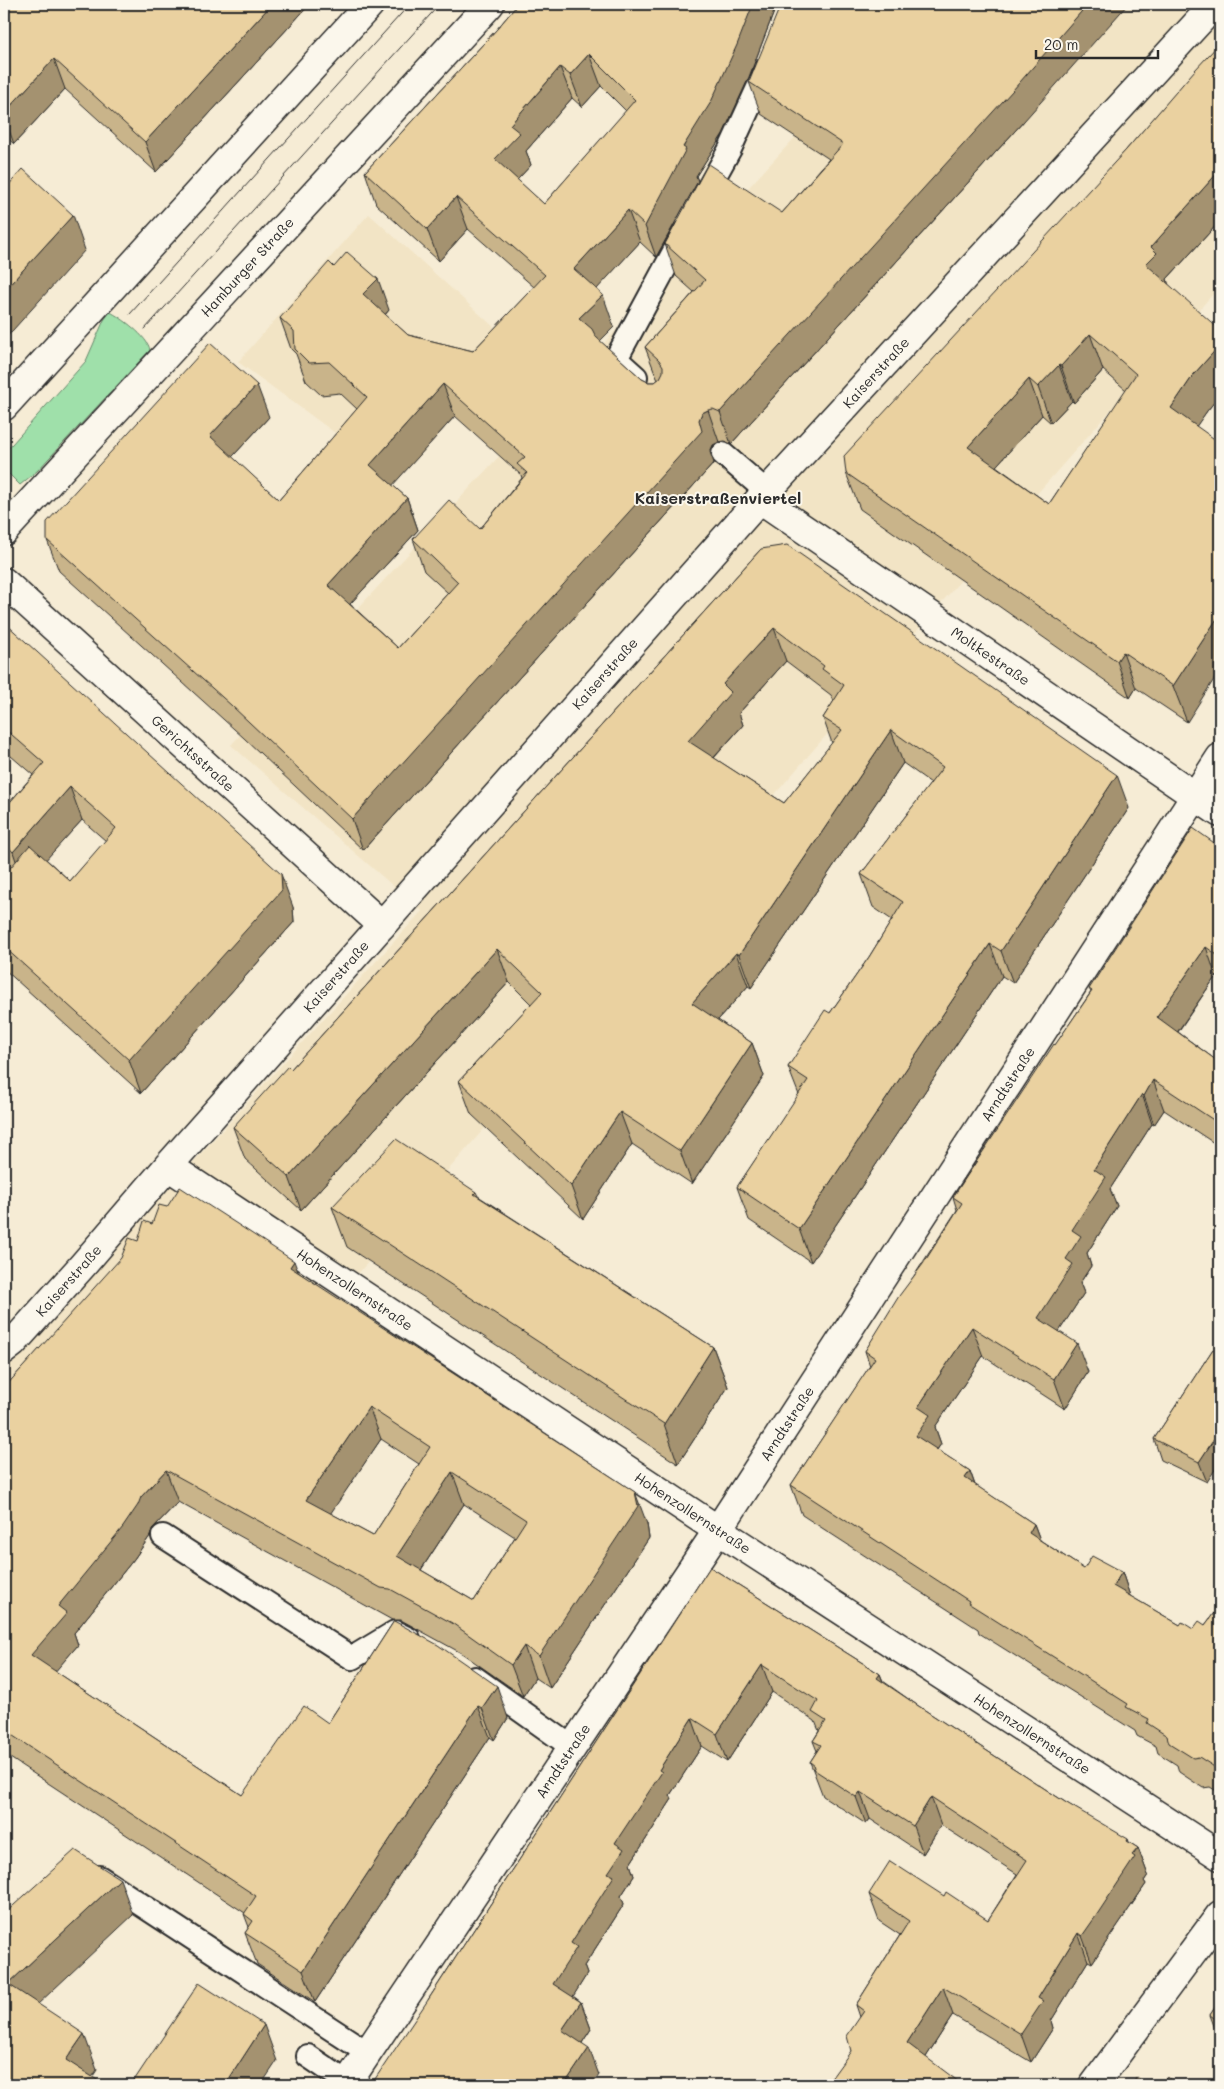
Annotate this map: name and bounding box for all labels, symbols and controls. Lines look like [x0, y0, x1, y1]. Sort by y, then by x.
scale bar [1036, 28, 1159, 60]
text: 20 m [1044, 34, 1078, 54]
street label: Hamburger Straße [196, 213, 298, 321]
street label: Kaiserstraße [838, 333, 913, 412]
district label: Kaiserstraßenviertel [635, 487, 801, 508]
street label: Moltkestraße [948, 622, 1034, 690]
street label: Kaiserstraße [568, 633, 642, 713]
street label: Gerichtsstraße [148, 710, 239, 796]
street label: Kaiserstraße [299, 936, 373, 1016]
street label: Arndtstraße [976, 1043, 1039, 1125]
street label: Kaiserstraße [31, 1240, 105, 1320]
street label: Hohenzollernstraße [293, 1244, 417, 1335]
street label: Arndtstraße [755, 1382, 818, 1465]
street label: Hohenzollernstraße [631, 1467, 755, 1558]
street label: Hohenzollernstraße [970, 1689, 1094, 1778]
street label: Arndtstraße [531, 1720, 595, 1802]

